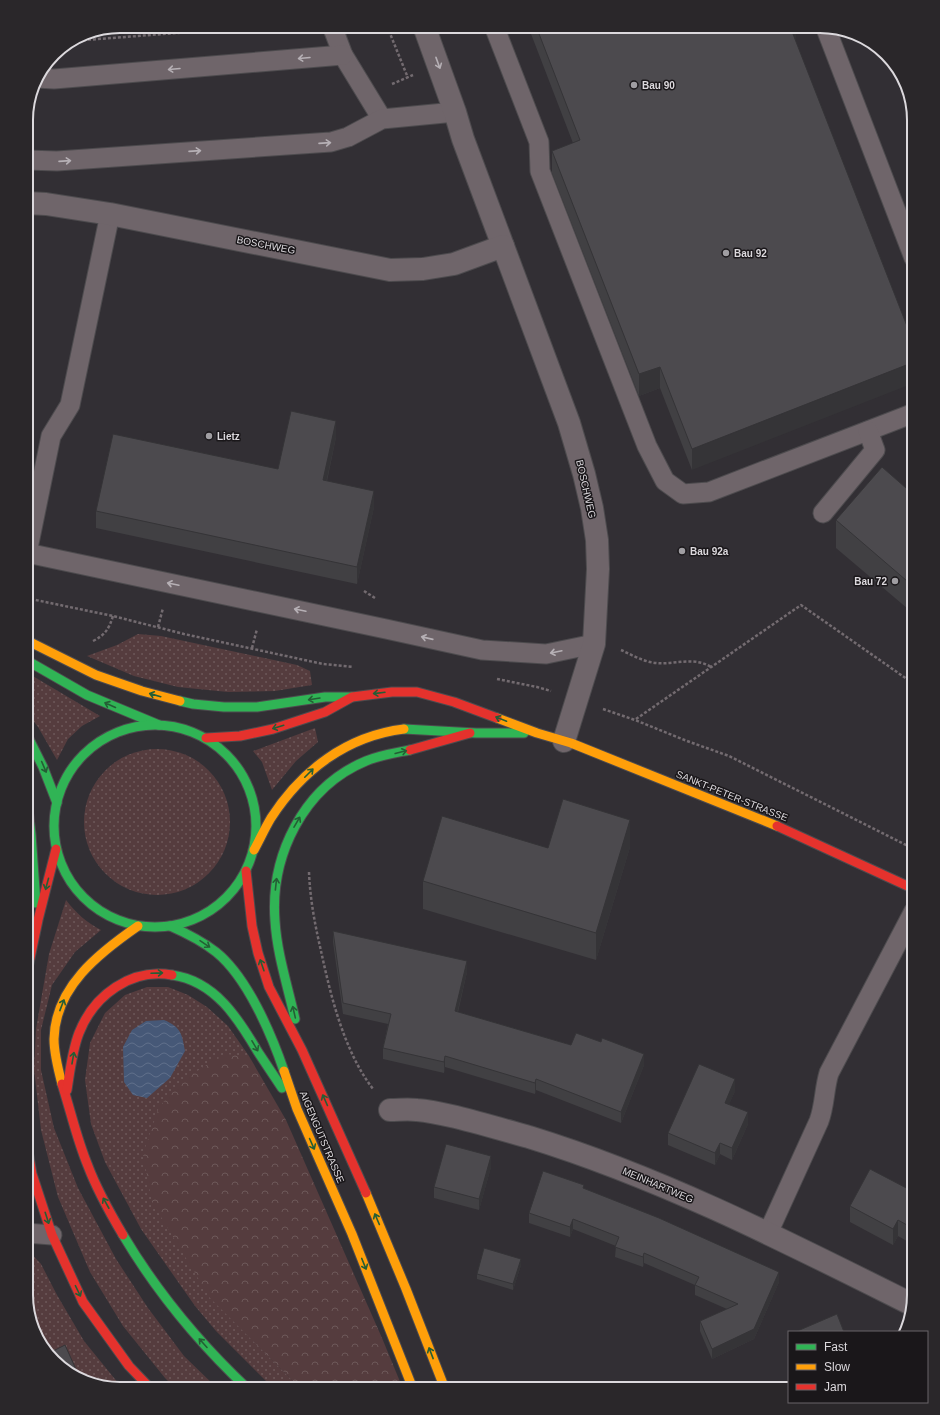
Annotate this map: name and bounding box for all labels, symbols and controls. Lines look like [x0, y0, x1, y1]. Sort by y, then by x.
one-way arrow [298, 54, 311, 62]
one-way arrow [434, 56, 442, 68]
one-way arrow [168, 65, 181, 72]
marker: Bau 90 [629, 80, 639, 90]
place label: Bau 90 [642, 80, 675, 91]
one-way arrow [318, 139, 331, 146]
one-way arrow [188, 148, 201, 155]
one-way arrow [58, 157, 71, 164]
street label: BOSCHWEG [236, 234, 296, 256]
marker: Bau 92 [721, 248, 731, 258]
place label: Bau 92 [734, 248, 767, 259]
marker: Lietz [204, 431, 214, 441]
place label: Lietz [217, 431, 240, 442]
street label: BOSCHWEG [574, 459, 598, 519]
marker: Bau 92a [677, 546, 687, 556]
place label: Bau 92a [690, 546, 729, 557]
place label: Bau 72 [854, 576, 887, 587]
marker: Bau 72 [890, 576, 900, 586]
one-way arrow [167, 579, 180, 587]
one-way arrow [294, 606, 307, 614]
one-way arrow [421, 634, 434, 642]
one-way arrow [550, 648, 563, 656]
one-way arrow [373, 689, 386, 697]
one-way arrow [149, 691, 162, 698]
one-way arrow [307, 695, 320, 703]
one-way arrow [104, 701, 116, 708]
one-way arrow [495, 714, 507, 722]
one-way arrow [271, 724, 284, 731]
one-way arrow [394, 747, 407, 755]
one-way arrow [41, 760, 48, 772]
one-way arrow [304, 768, 314, 778]
street label: SANKT-PETER-STRASSE [675, 769, 790, 824]
one-way arrow [293, 816, 301, 828]
one-way arrow [43, 878, 50, 891]
one-way arrow [272, 878, 280, 891]
one-way arrow [199, 940, 210, 948]
one-way arrow [257, 959, 265, 971]
one-way arrow [150, 969, 163, 976]
one-way arrow [58, 999, 66, 1011]
one-way arrow [289, 1006, 297, 1019]
one-way arrow [252, 1040, 260, 1052]
one-way arrow [69, 1052, 77, 1065]
street label: AIGENGUTSTRASSE [298, 1089, 347, 1185]
one-way arrow [321, 1094, 328, 1106]
one-way arrow [309, 1138, 317, 1150]
street label: MEINHARTWEG [621, 1165, 695, 1205]
one-way arrow [101, 1197, 109, 1209]
one-way arrow [43, 1212, 51, 1224]
one-way arrow [373, 1213, 381, 1225]
one-way arrow [361, 1257, 369, 1269]
one-way arrow [75, 1285, 82, 1297]
legend [788, 1331, 928, 1403]
one-way arrow [198, 1337, 207, 1348]
text: Fast [824, 1340, 848, 1354]
one-way arrow [426, 1347, 434, 1359]
text: Slow [824, 1360, 850, 1374]
text: Jam [824, 1380, 847, 1394]

